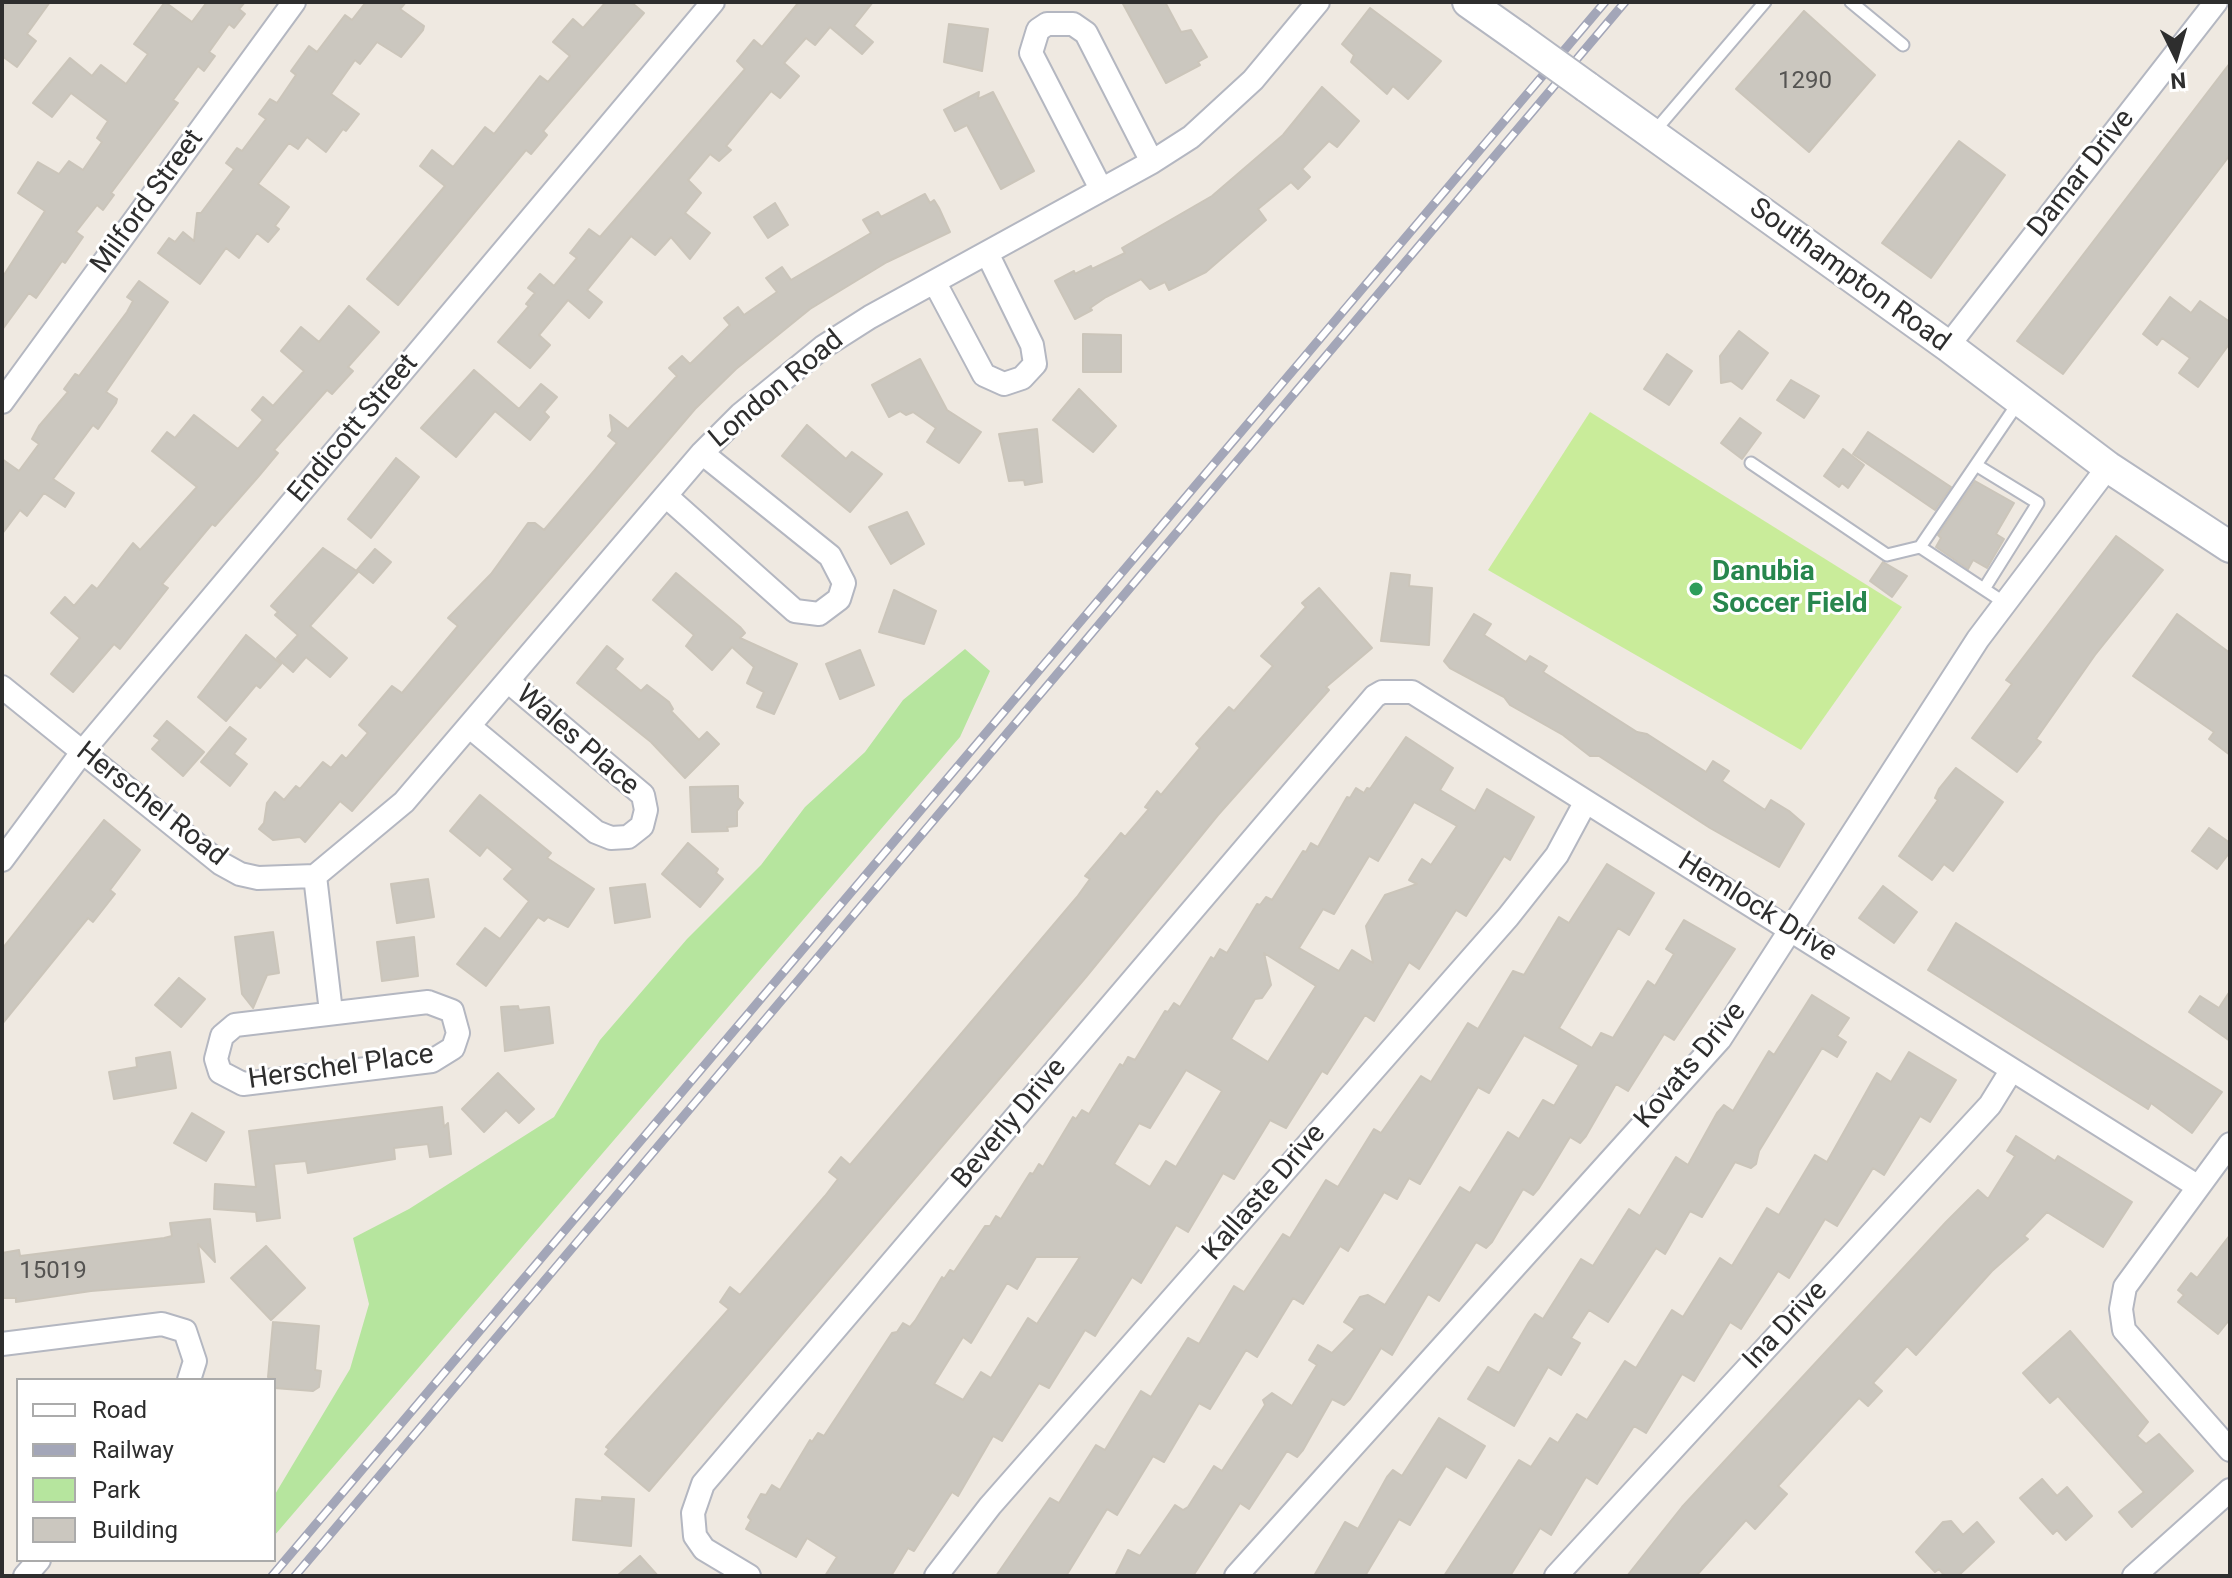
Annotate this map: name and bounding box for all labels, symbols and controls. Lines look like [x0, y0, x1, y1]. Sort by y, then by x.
north arrow [2136, 16, 2216, 96]
text: N [2169, 67, 2187, 94]
house number: 1290 [1778, 68, 1832, 96]
street label: Damar Drive [2022, 103, 2142, 245]
street label: Milford Street [85, 124, 211, 280]
street label: Southampton Road [1742, 192, 1956, 360]
street label: London Road [703, 324, 851, 456]
street label: Endicott Street [282, 348, 426, 510]
place label: Danubia Soccer Field [1712, 556, 1868, 622]
marker: Danubia Soccer Field [1687, 580, 1705, 598]
street label: Wales Place [509, 678, 645, 804]
street label: Herschel Road [69, 736, 233, 874]
street label: Hemlock Drive [1671, 846, 1843, 970]
street label: Kovats Drive [1628, 996, 1754, 1136]
street label: Herschel Place [246, 1038, 436, 1098]
street label: Beverly Drive [946, 1052, 1074, 1196]
street label: Kallaste Drive [1197, 1118, 1333, 1268]
house number: 15019 [19, 1258, 87, 1286]
street label: Ina Drive [1737, 1275, 1835, 1377]
legend [16, 1378, 276, 1562]
text: Road [92, 1396, 147, 1424]
text: Railway [92, 1436, 174, 1464]
text: Park [92, 1476, 140, 1504]
text: Building [92, 1516, 178, 1544]

